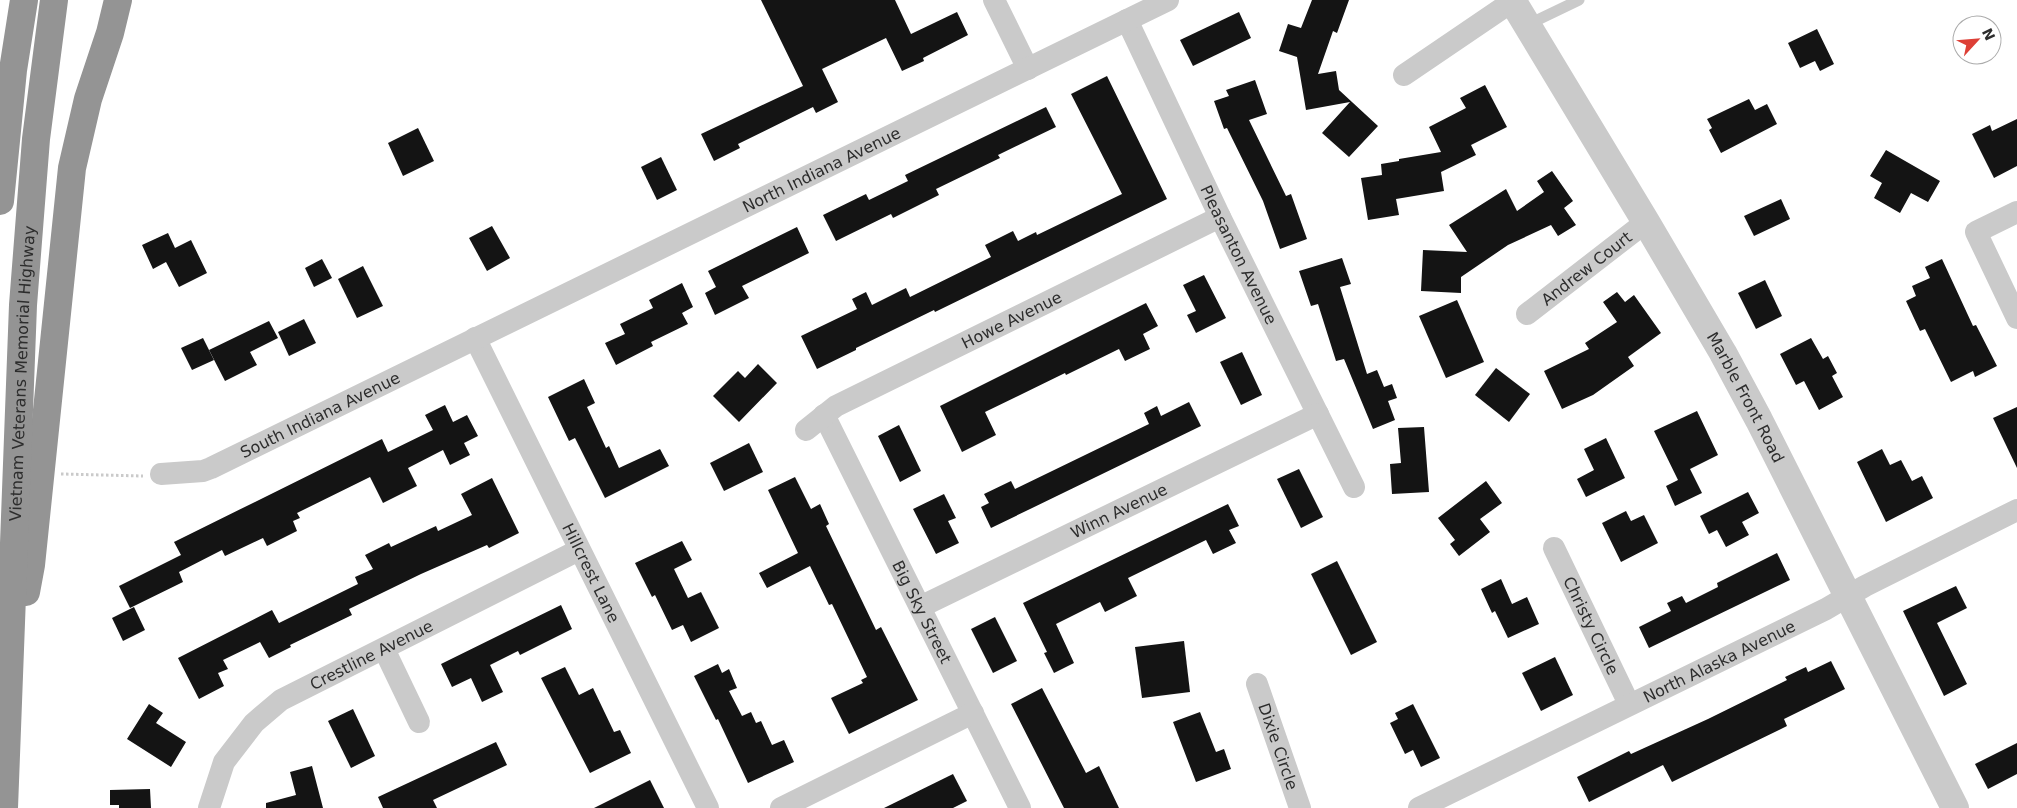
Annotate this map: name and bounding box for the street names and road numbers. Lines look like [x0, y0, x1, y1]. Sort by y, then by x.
street label: North Indiana Avenue [739, 123, 903, 216]
street label: Pleasanton Avenue [1197, 182, 1281, 327]
street label: Vietnam Veterans Memorial Highway [5, 225, 39, 522]
street label: Andrew Court [1537, 227, 1635, 309]
street label: Howe Avenue [958, 287, 1065, 352]
street label: Marble Front Road [1703, 328, 1788, 466]
street label: South Indiana Avenue [237, 368, 403, 462]
street label: Winn Avenue [1068, 479, 1170, 542]
street label: Hillcrest Lane [559, 520, 624, 626]
street label: Big Sky Street [889, 557, 956, 667]
street label: Christy Circle [1560, 573, 1623, 678]
street label: Crestline Avenue [306, 616, 436, 694]
street label: North Alaska Avenue [1640, 616, 1798, 706]
street label: Dixie Circle [1255, 700, 1302, 792]

